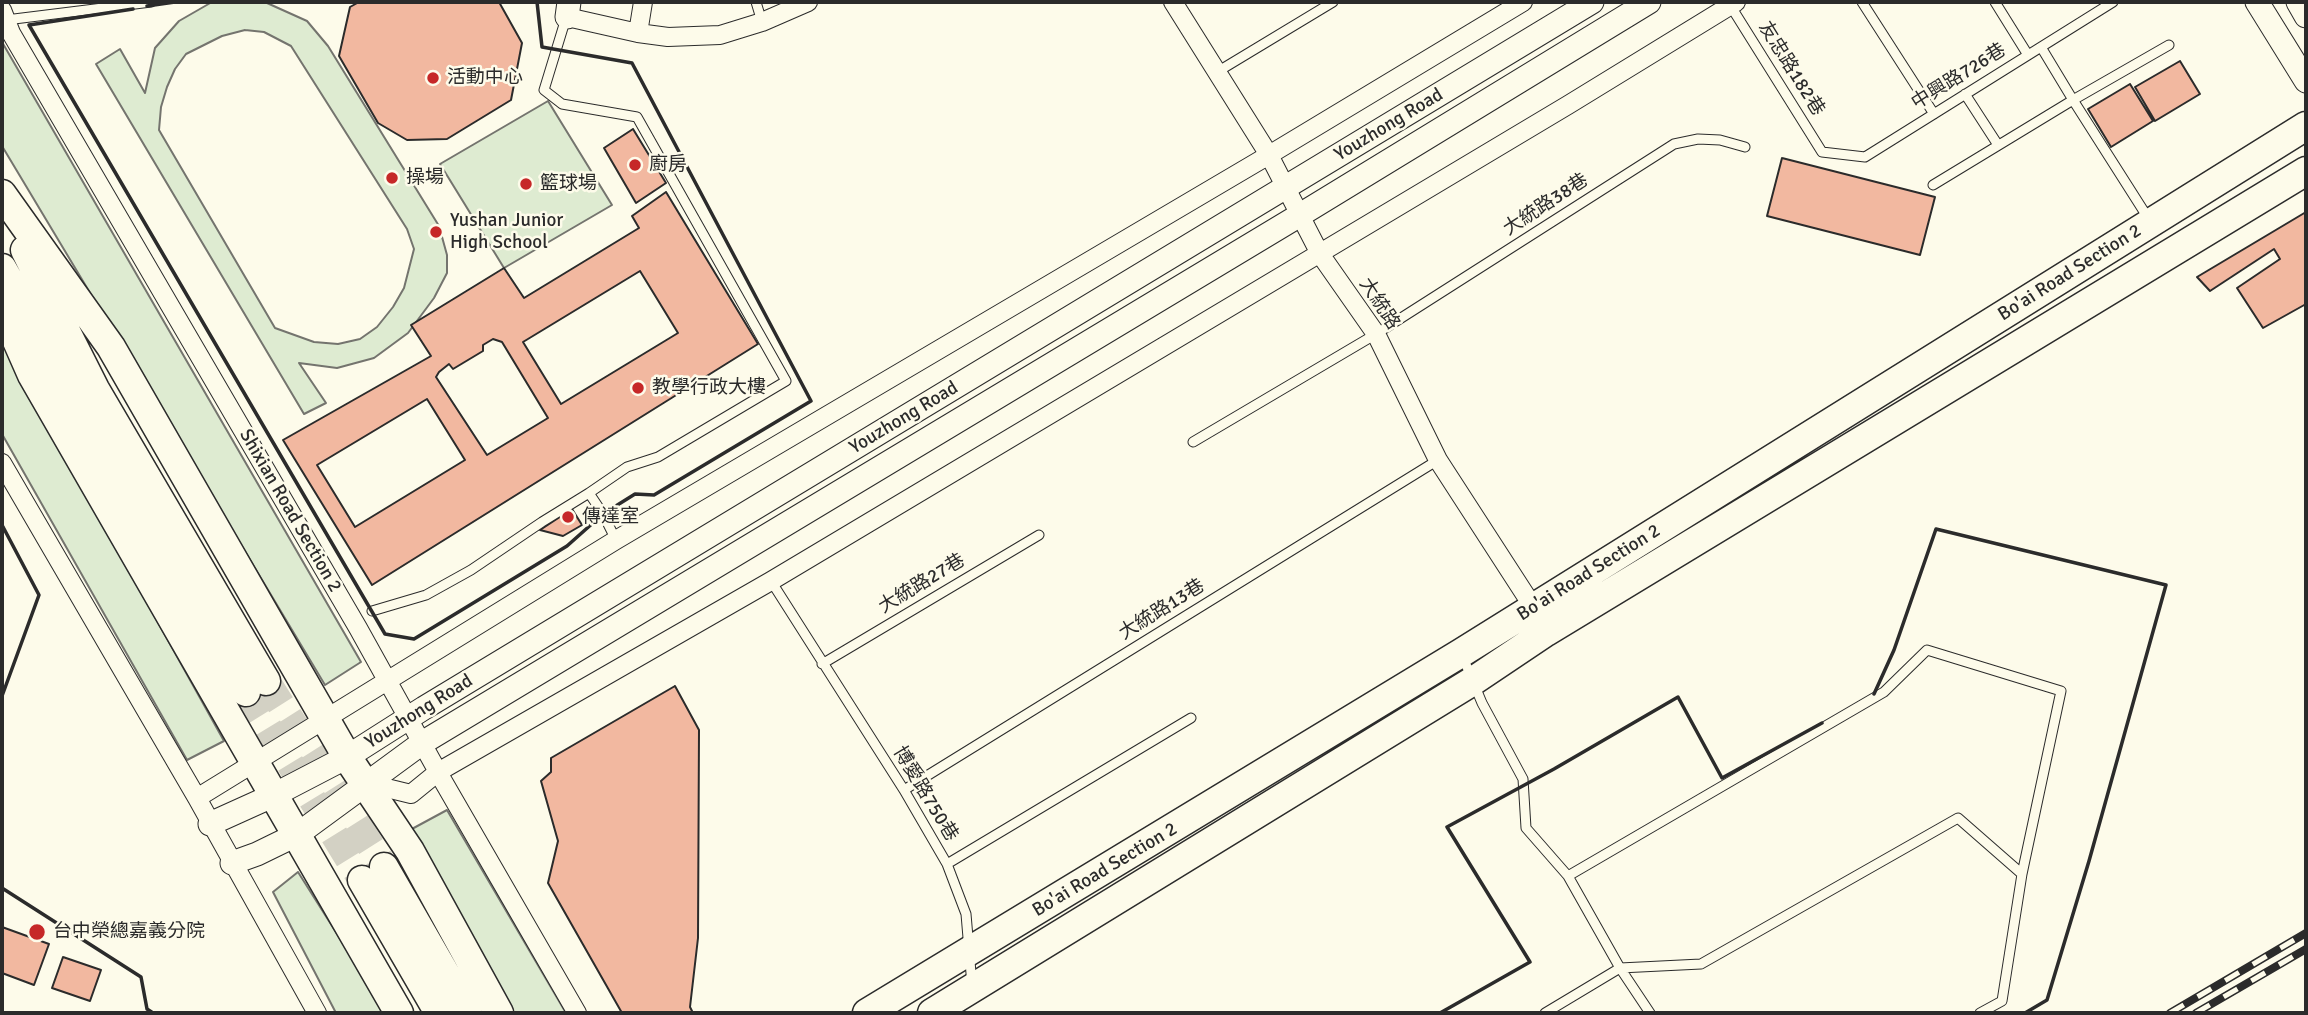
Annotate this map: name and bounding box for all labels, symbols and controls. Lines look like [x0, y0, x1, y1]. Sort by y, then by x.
street label: 友忠路182巷 [1753, 18, 1829, 120]
street label: 中興路726巷 [1908, 39, 2010, 115]
place label: 活動中心 [447, 67, 523, 89]
marker: 活動中心 [425, 70, 441, 86]
street label: Youzhong Road [1331, 84, 1447, 166]
place label: 廚房 [649, 154, 687, 176]
marker: 廚房 [627, 157, 643, 173]
place label: 操場 [406, 167, 444, 189]
street label: 大統路38巷 [1499, 169, 1593, 241]
marker: 操場 [384, 170, 400, 186]
place label: 籃球場 [540, 173, 597, 195]
marker: 籃球場 [518, 176, 534, 192]
place label: Yushan Junior High School [450, 210, 563, 254]
street label: Bo'ai Road Section 2 [1994, 220, 2146, 326]
marker: Yushan Junior High School [428, 224, 444, 240]
street label: 大統路 [1354, 274, 1404, 334]
place label: 教學行政大樓 [652, 377, 766, 399]
street label: Youzhong Road [846, 377, 962, 459]
marker: 教學行政大樓 [630, 380, 646, 396]
street label: Shixian Road Section 2 [234, 425, 346, 597]
place label: 傳達室 [582, 506, 639, 528]
marker: 傳達室 [560, 509, 576, 525]
street label: Bo'ai Road Section 2 [1513, 520, 1665, 626]
street label: 大統路27巷 [875, 549, 969, 619]
street label: 大統路13巷 [1115, 575, 1209, 645]
street label: Youzhong Road [361, 670, 477, 754]
street label: 博愛路750巷 [888, 742, 962, 846]
street label: Bo'ai Road Section 2 [1029, 818, 1181, 922]
place label: 台中榮總嘉義分院 [53, 921, 205, 943]
marker: 台中榮總嘉義分院 [27, 922, 47, 942]

